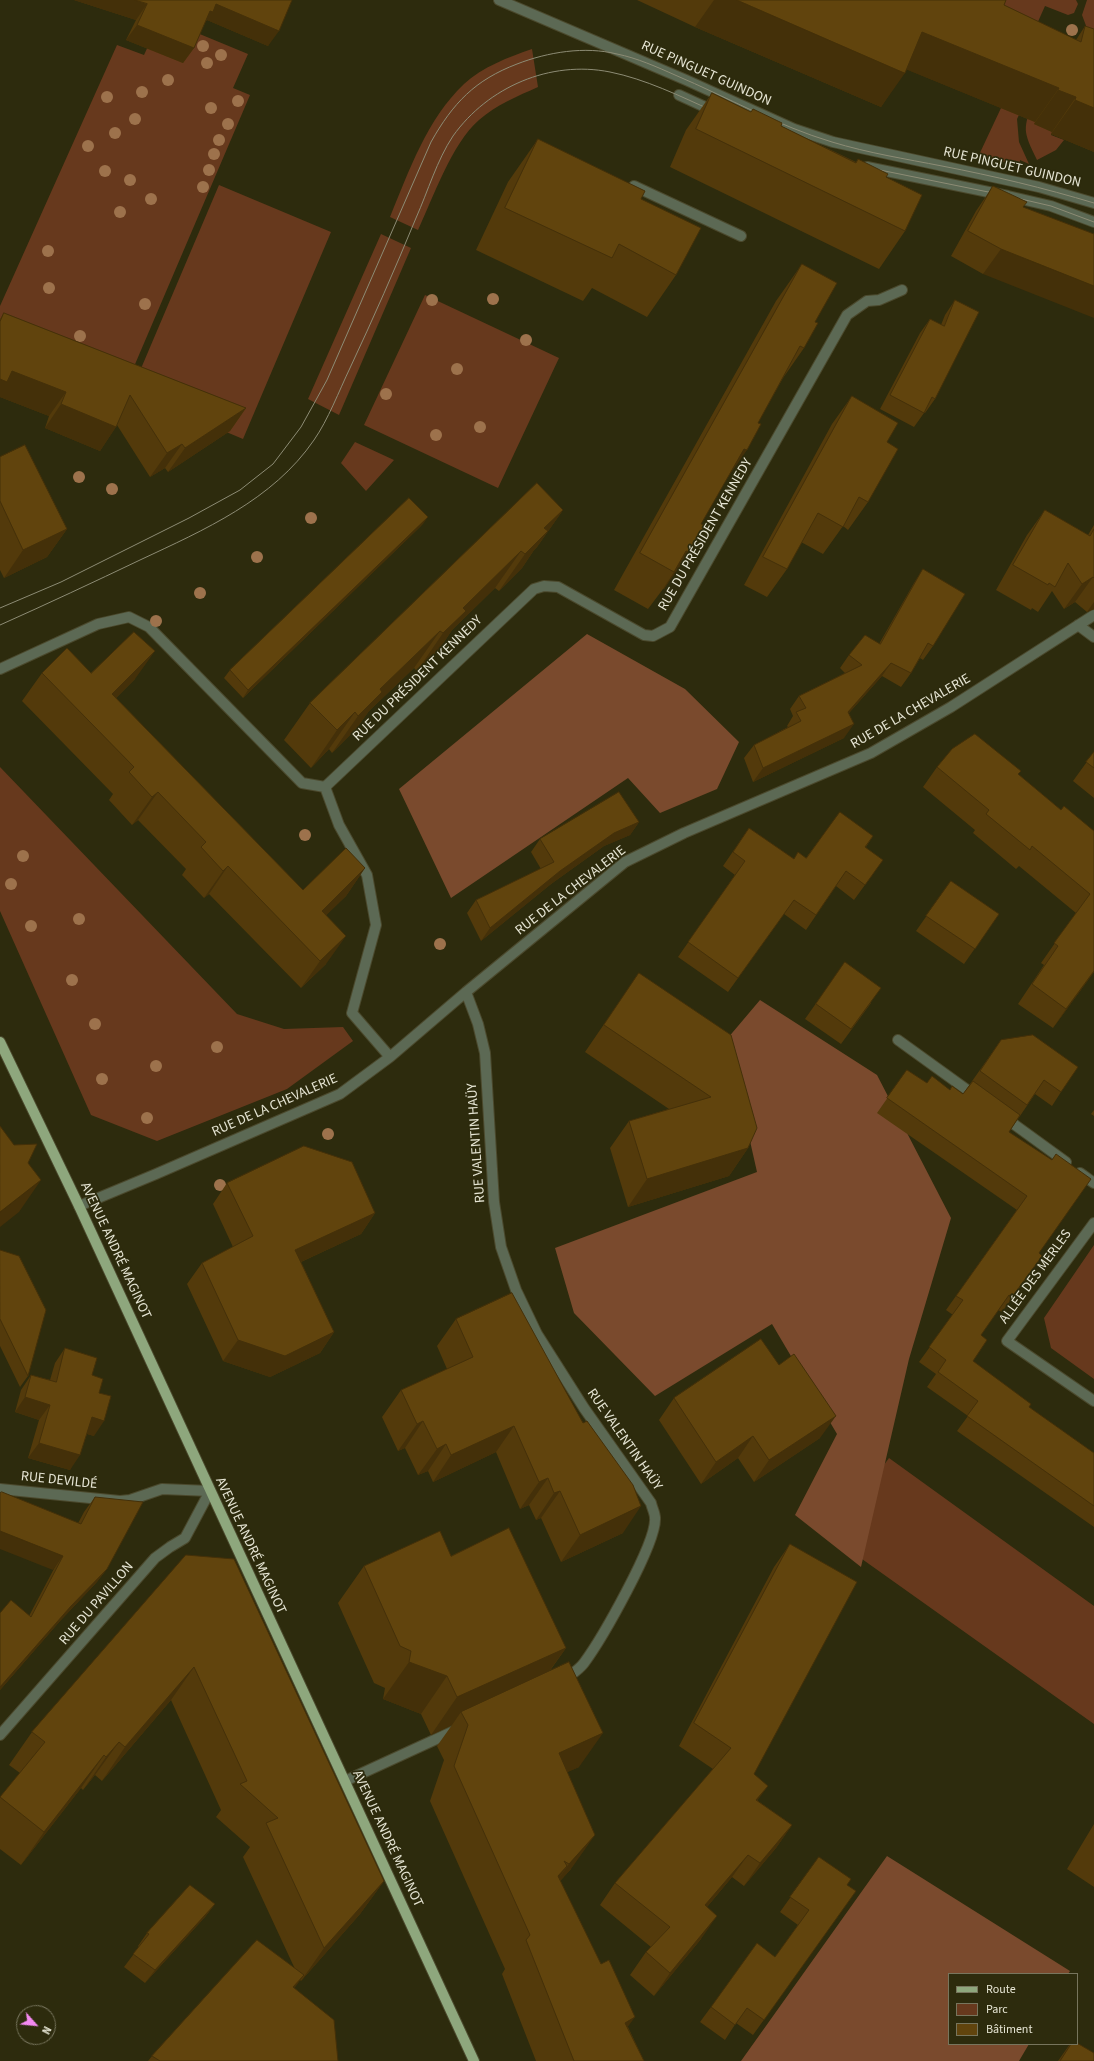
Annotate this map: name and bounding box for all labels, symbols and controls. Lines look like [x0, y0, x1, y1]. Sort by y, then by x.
street label: RUE PINGUET GUINDON [638, 38, 774, 110]
street label: RUE PINGUET GUINDON [942, 144, 1082, 192]
street label: RUE DU PRÉSIDENT KENNEDY [655, 456, 757, 614]
street label: RUE DU PRÉSIDENT KENNEDY [350, 613, 486, 745]
street label: RUE DE LA CHEVALERIE [848, 671, 974, 753]
street label: RUE DE LA CHEVALERIE [512, 843, 630, 939]
street label: RUE DE LA CHEVALERIE [210, 1071, 340, 1141]
street label: RUE VALENTIN HAÜY [464, 1083, 490, 1203]
street label: AVENUE ANDRÉ MAGINOT [76, 1180, 154, 1322]
street label: ALLÉE DES MERLES [996, 1227, 1076, 1327]
street label: RUE VALENTIN HAÜY [583, 1386, 665, 1494]
street label: RUE DEVILDÉ [20, 1469, 98, 1493]
street label: AVENUE ANDRÉ MAGINOT [211, 1475, 289, 1617]
street label: RUE DU PAVILLON [56, 1559, 138, 1649]
street label: AVENUE ANDRÉ MAGINOT [348, 1768, 426, 1910]
legend [948, 1973, 1078, 2045]
text: Route [986, 1981, 1016, 1998]
text: Parc [986, 2001, 1008, 2018]
north arrow [16, 2005, 56, 2045]
text: Bâtiment [986, 2021, 1032, 2038]
text: N [38, 2024, 55, 2037]

